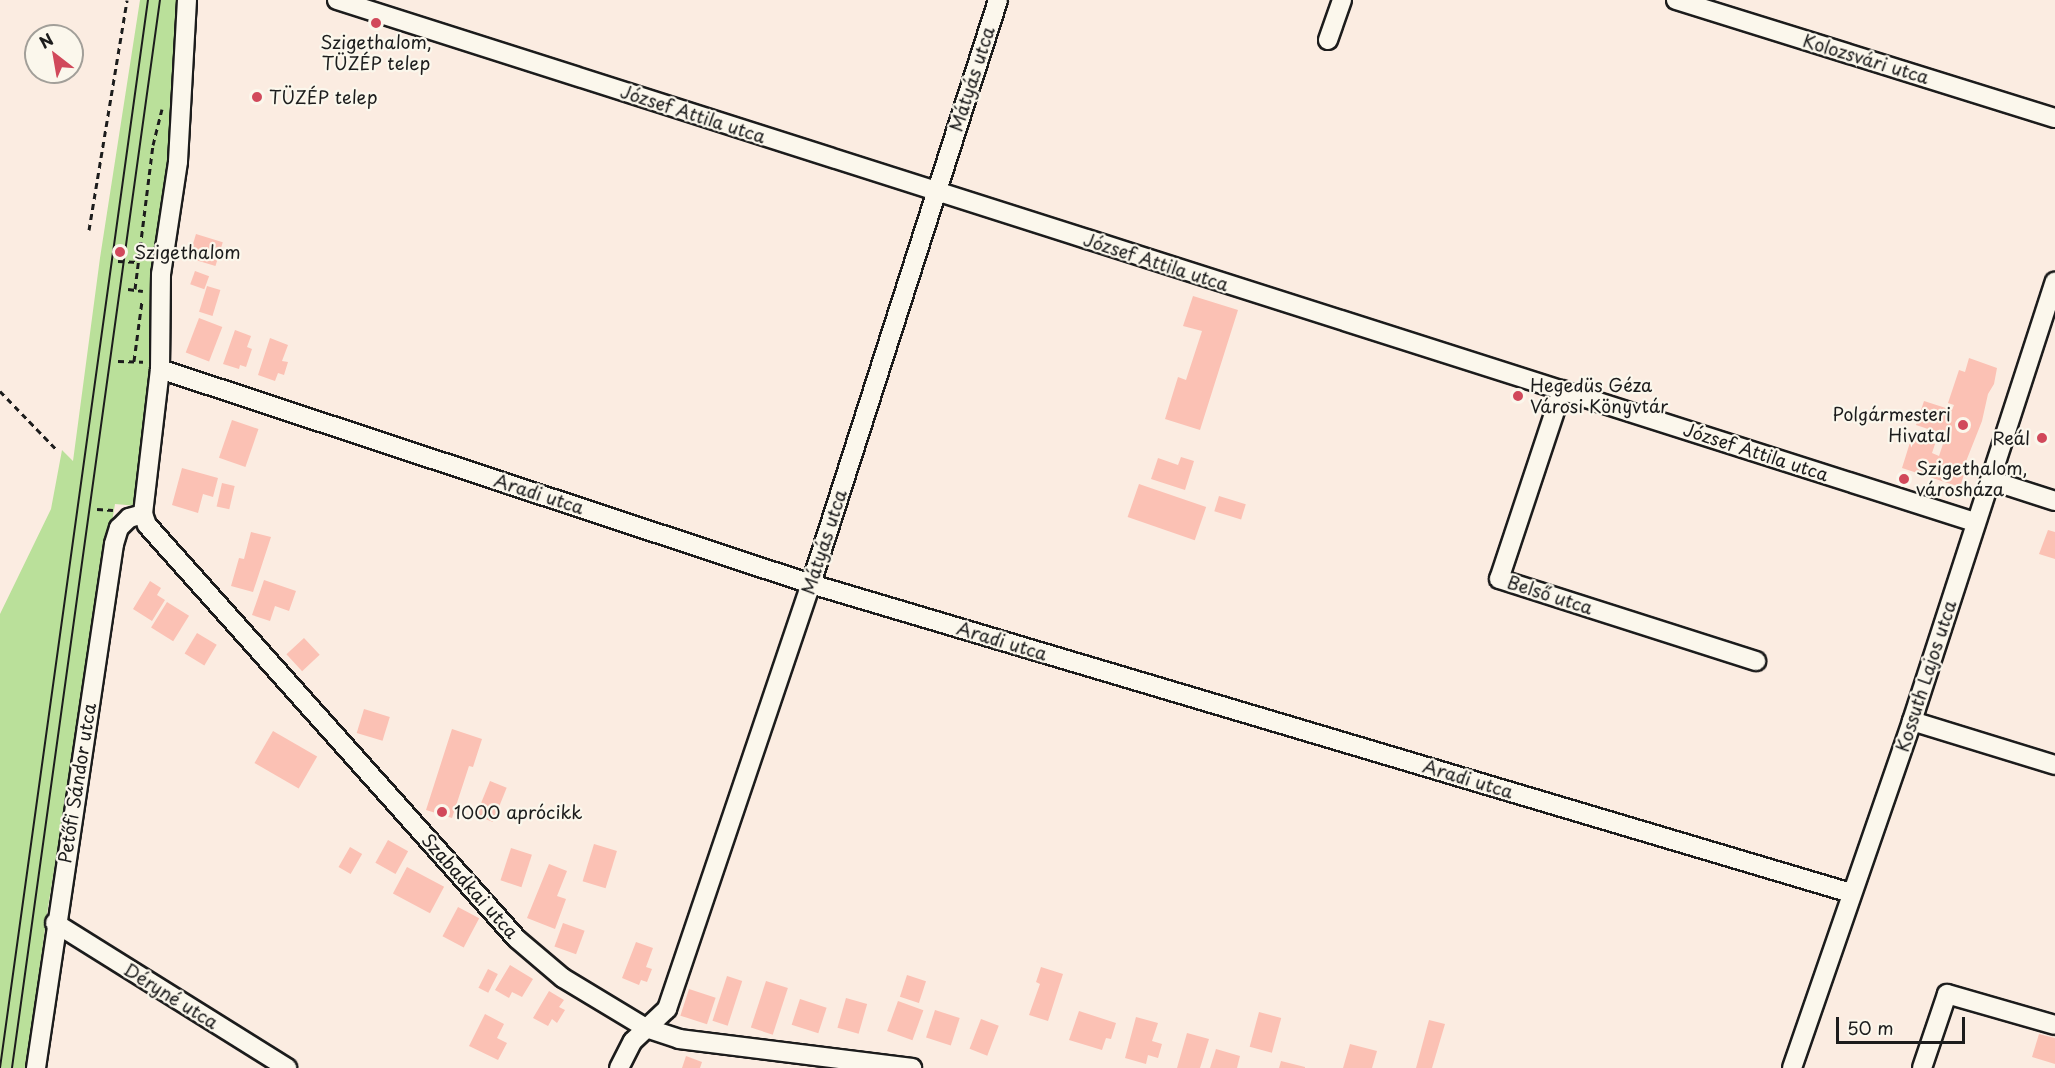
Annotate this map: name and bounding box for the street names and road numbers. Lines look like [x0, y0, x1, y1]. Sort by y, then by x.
street label: Mátyás utca [945, 24, 999, 134]
street label: Kolozsvári utca [1800, 30, 1932, 88]
street label: József Attila utca [617, 80, 769, 148]
street label: József Attila utca [1080, 228, 1232, 296]
street label: József Attila utca [1680, 418, 1832, 486]
street label: Aradi utca [491, 469, 587, 519]
street label: Mátyás utca [797, 487, 851, 597]
street label: Belső utca [1504, 571, 1596, 619]
street label: Kossuth Lajos utca [1891, 597, 1961, 755]
street label: Aradi utca [954, 617, 1050, 665]
street label: Petőfi Sándor utca [54, 701, 100, 865]
street label: Aradi utca [1420, 755, 1516, 803]
street label: Szabadkai utca [417, 829, 523, 943]
street label: Déryné utca [120, 958, 222, 1034]

